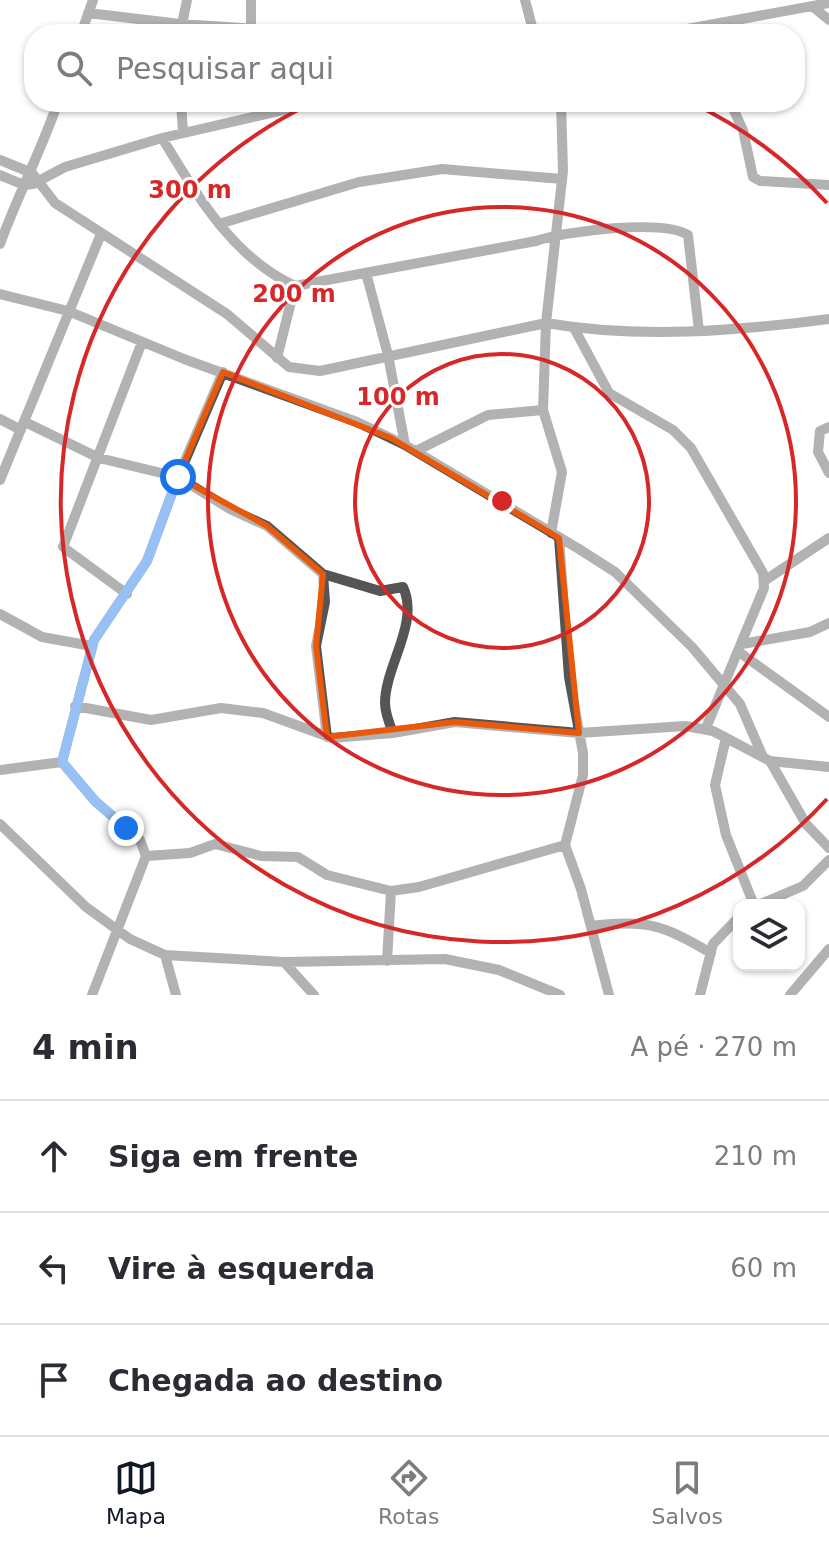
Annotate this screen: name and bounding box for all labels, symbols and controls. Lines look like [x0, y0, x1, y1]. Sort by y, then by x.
search box [24, 24, 805, 112]
icon: search [52, 46, 96, 90]
text: Pesquisar aqui [116, 51, 334, 86]
text: 300 m [148, 176, 232, 204]
text: 200 m [252, 280, 336, 308]
text: 100 m [356, 383, 440, 411]
route start [160, 459, 196, 495]
centre of rings [488, 487, 516, 515]
route end [108, 810, 144, 846]
map controls [733, 899, 805, 971]
button: layers [733, 899, 805, 971]
text: 4 min [32, 1027, 139, 1067]
text: A pé · 270 m [630, 1032, 797, 1062]
icon: ahead [32, 1134, 76, 1178]
text: Siga em frente [108, 1139, 358, 1174]
text: 210 m [714, 1141, 797, 1171]
icon: left [32, 1246, 76, 1290]
text: Vire à esquerda [108, 1251, 375, 1286]
text: 60 m [730, 1253, 797, 1283]
icon: arrive [32, 1358, 76, 1402]
text: Chegada ao destino [108, 1363, 443, 1398]
tab: Mapa [106, 1456, 166, 1529]
tab: Rotas [378, 1456, 439, 1529]
tab: Salvos [651, 1456, 723, 1529]

